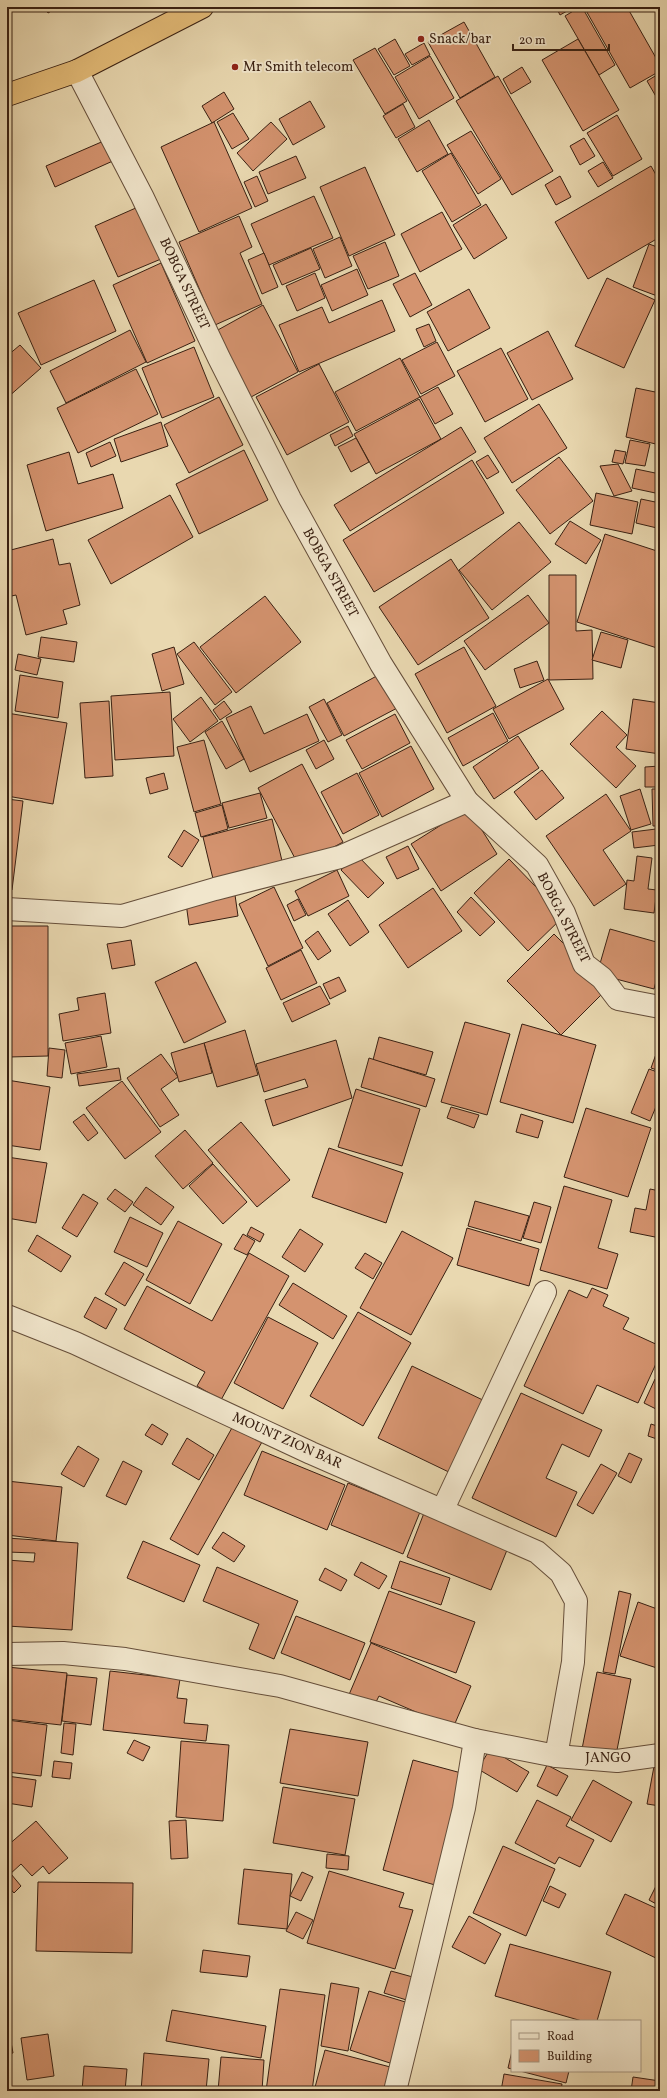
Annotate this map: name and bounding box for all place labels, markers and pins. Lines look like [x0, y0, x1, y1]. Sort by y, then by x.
place label: Snack/bar [429, 30, 491, 49]
marker: Snack/bar [416, 34, 426, 44]
place label: Mr Smith telecom [243, 58, 353, 77]
marker: Mr Smith telecom [230, 62, 240, 72]

